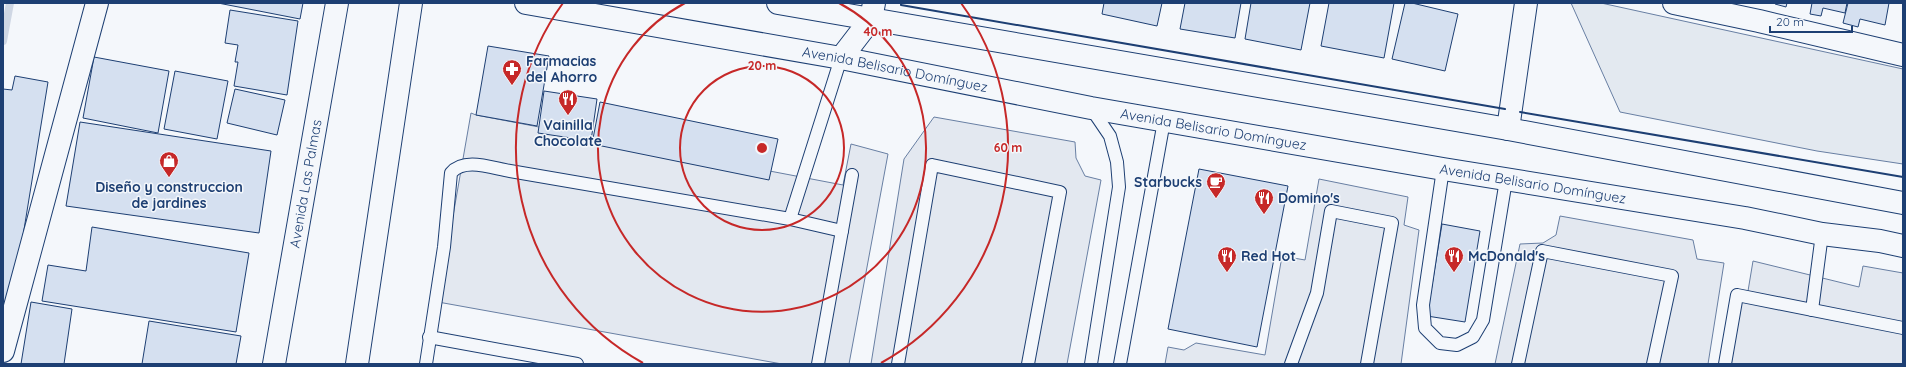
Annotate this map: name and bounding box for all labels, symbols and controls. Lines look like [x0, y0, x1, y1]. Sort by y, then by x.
scale bar [1770, 8, 1852, 34]
text: 20 m [1776, 14, 1804, 29]
text: 40 m [864, 24, 892, 39]
street label: Avenida Belisario Domínguez [801, 42, 990, 96]
place label: Farmacias del Ahorro [526, 52, 597, 86]
pharmacy icon: Farmacias del Ahorro [501, 58, 523, 86]
text: 20 m [748, 58, 776, 73]
restaurant icon: Vainilla Chocolate [557, 88, 579, 116]
street label: Avenida Belisario Domínguez [1119, 104, 1308, 154]
place label: Vainilla Chocolate [534, 116, 602, 150]
street label: Avenida Las Palmas [285, 118, 326, 249]
text: 60 m [994, 140, 1022, 155]
centre of rings [755, 141, 769, 155]
shop icon: Diseño y construccion de jardines [158, 150, 180, 178]
street label: Avenida Belisario Domínguez [1438, 160, 1628, 208]
cafe icon: Starbucks [1205, 171, 1227, 199]
place label: Starbucks [1134, 173, 1202, 191]
place label: Diseño y construccion de jardines [95, 178, 243, 212]
restaurant icon: Domino's [1253, 187, 1275, 215]
place label: Domino's [1278, 189, 1340, 207]
restaurant icon: Red Hot [1216, 245, 1238, 273]
restaurant icon: McDonald's [1443, 245, 1465, 273]
place label: Red Hot [1241, 247, 1296, 265]
place label: McDonald's [1468, 247, 1545, 265]

